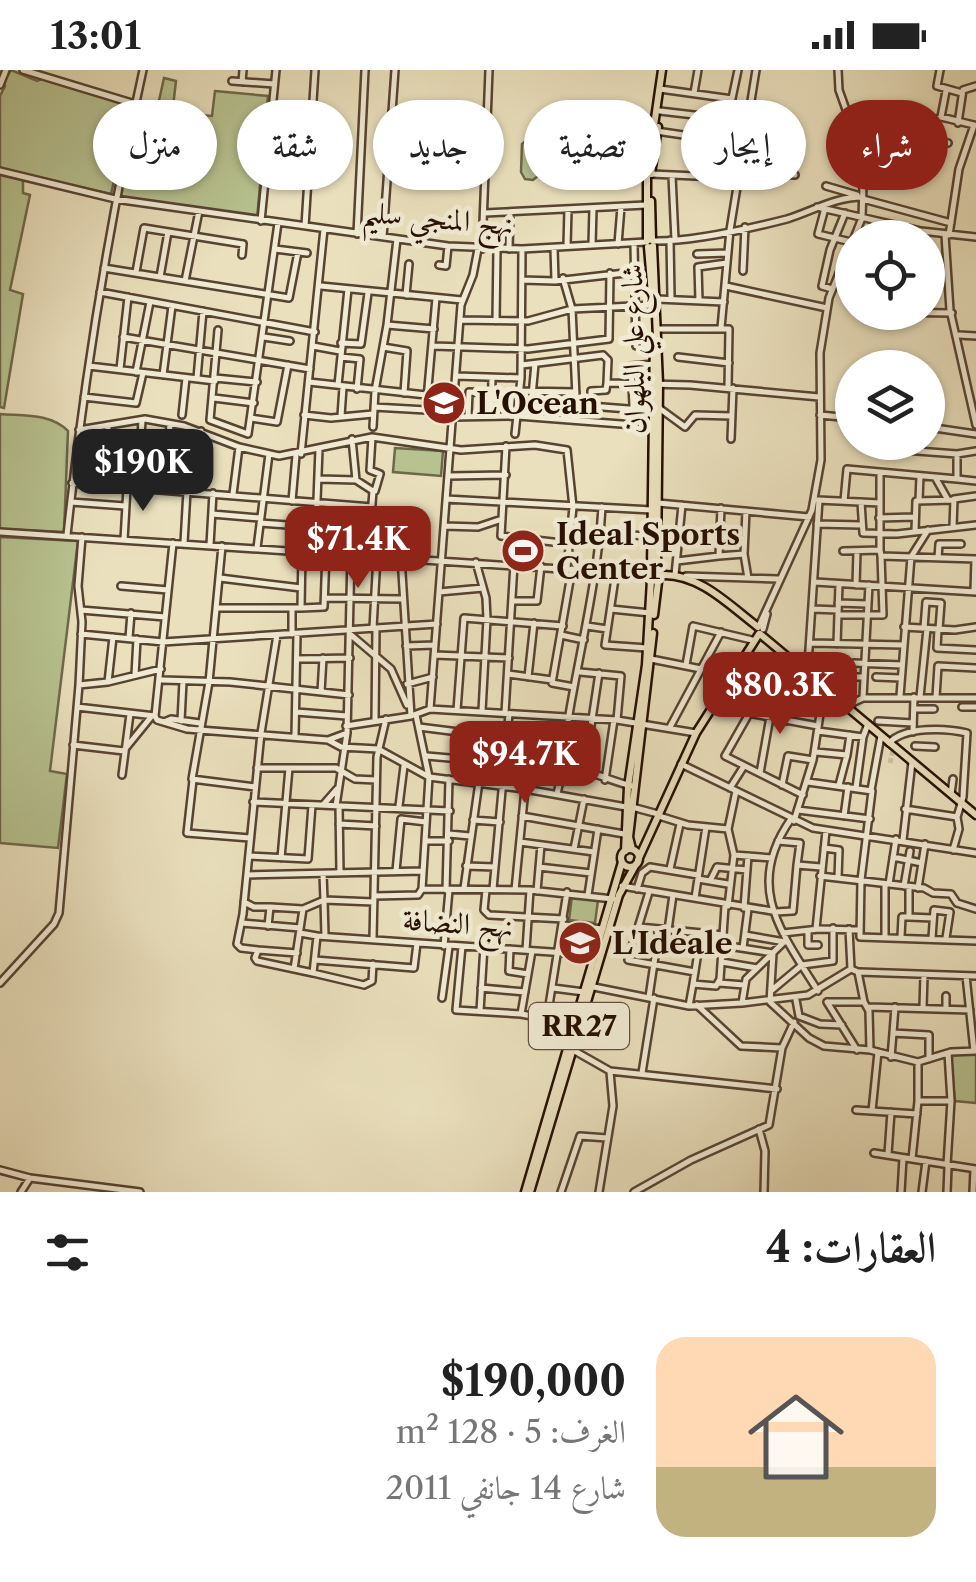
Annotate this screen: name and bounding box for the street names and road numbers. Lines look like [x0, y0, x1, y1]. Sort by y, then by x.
street label: نهج المنجي سليم [360, 193, 515, 254]
street label: شارع علي البلهوان [613, 263, 664, 435]
street label: نهج النضافة [401, 901, 515, 954]
road number: RR27 [529, 1003, 629, 1049]

